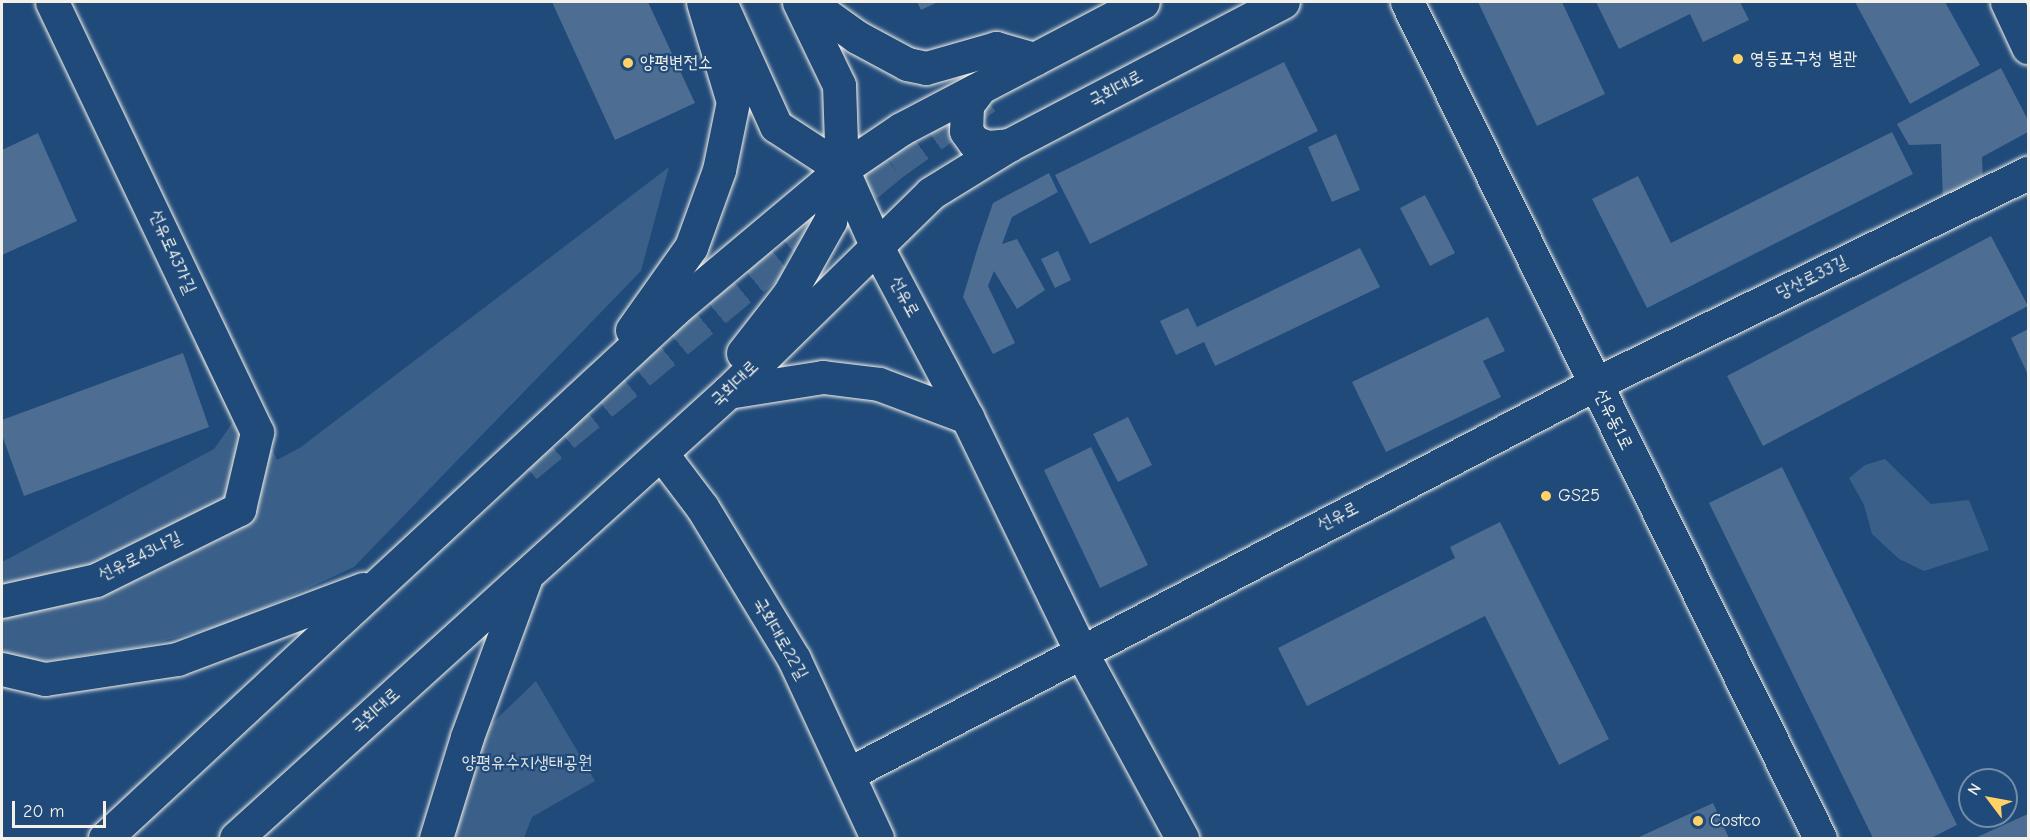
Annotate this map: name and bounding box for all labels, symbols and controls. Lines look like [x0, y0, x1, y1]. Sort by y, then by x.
place label: 영등포구청 별관 [1750, 48, 1857, 70]
place label: 양평변전소 [640, 52, 712, 74]
marker: 영등포구청 별관 [1731, 52, 1745, 66]
marker: 양평변전소 [621, 56, 635, 70]
street label: 국회대로 [1085, 66, 1147, 112]
street label: 선유로43가길 [144, 206, 200, 298]
street label: 당산로33길 [1773, 252, 1851, 304]
street label: 선유로 [884, 273, 924, 321]
street label: 국회대로 [707, 356, 763, 412]
street label: 선유동1로 [1589, 386, 1637, 454]
place label: GS25 [1558, 485, 1600, 507]
marker: GS25 [1539, 489, 1553, 503]
street label: 선유로 [1314, 498, 1362, 536]
street label: 선유로43나길 [95, 528, 185, 586]
street label: 국회대로22길 [748, 594, 812, 684]
street label: 국회대로 [347, 684, 405, 738]
park label: 양평유수지생태공원 [462, 752, 592, 774]
north arrow [1958, 768, 2018, 828]
text: N [1964, 780, 1985, 799]
scale bar [15, 789, 110, 827]
text: 20 m [23, 801, 64, 822]
place label: Costco [1710, 810, 1761, 832]
marker: Costco [1691, 814, 1705, 828]

